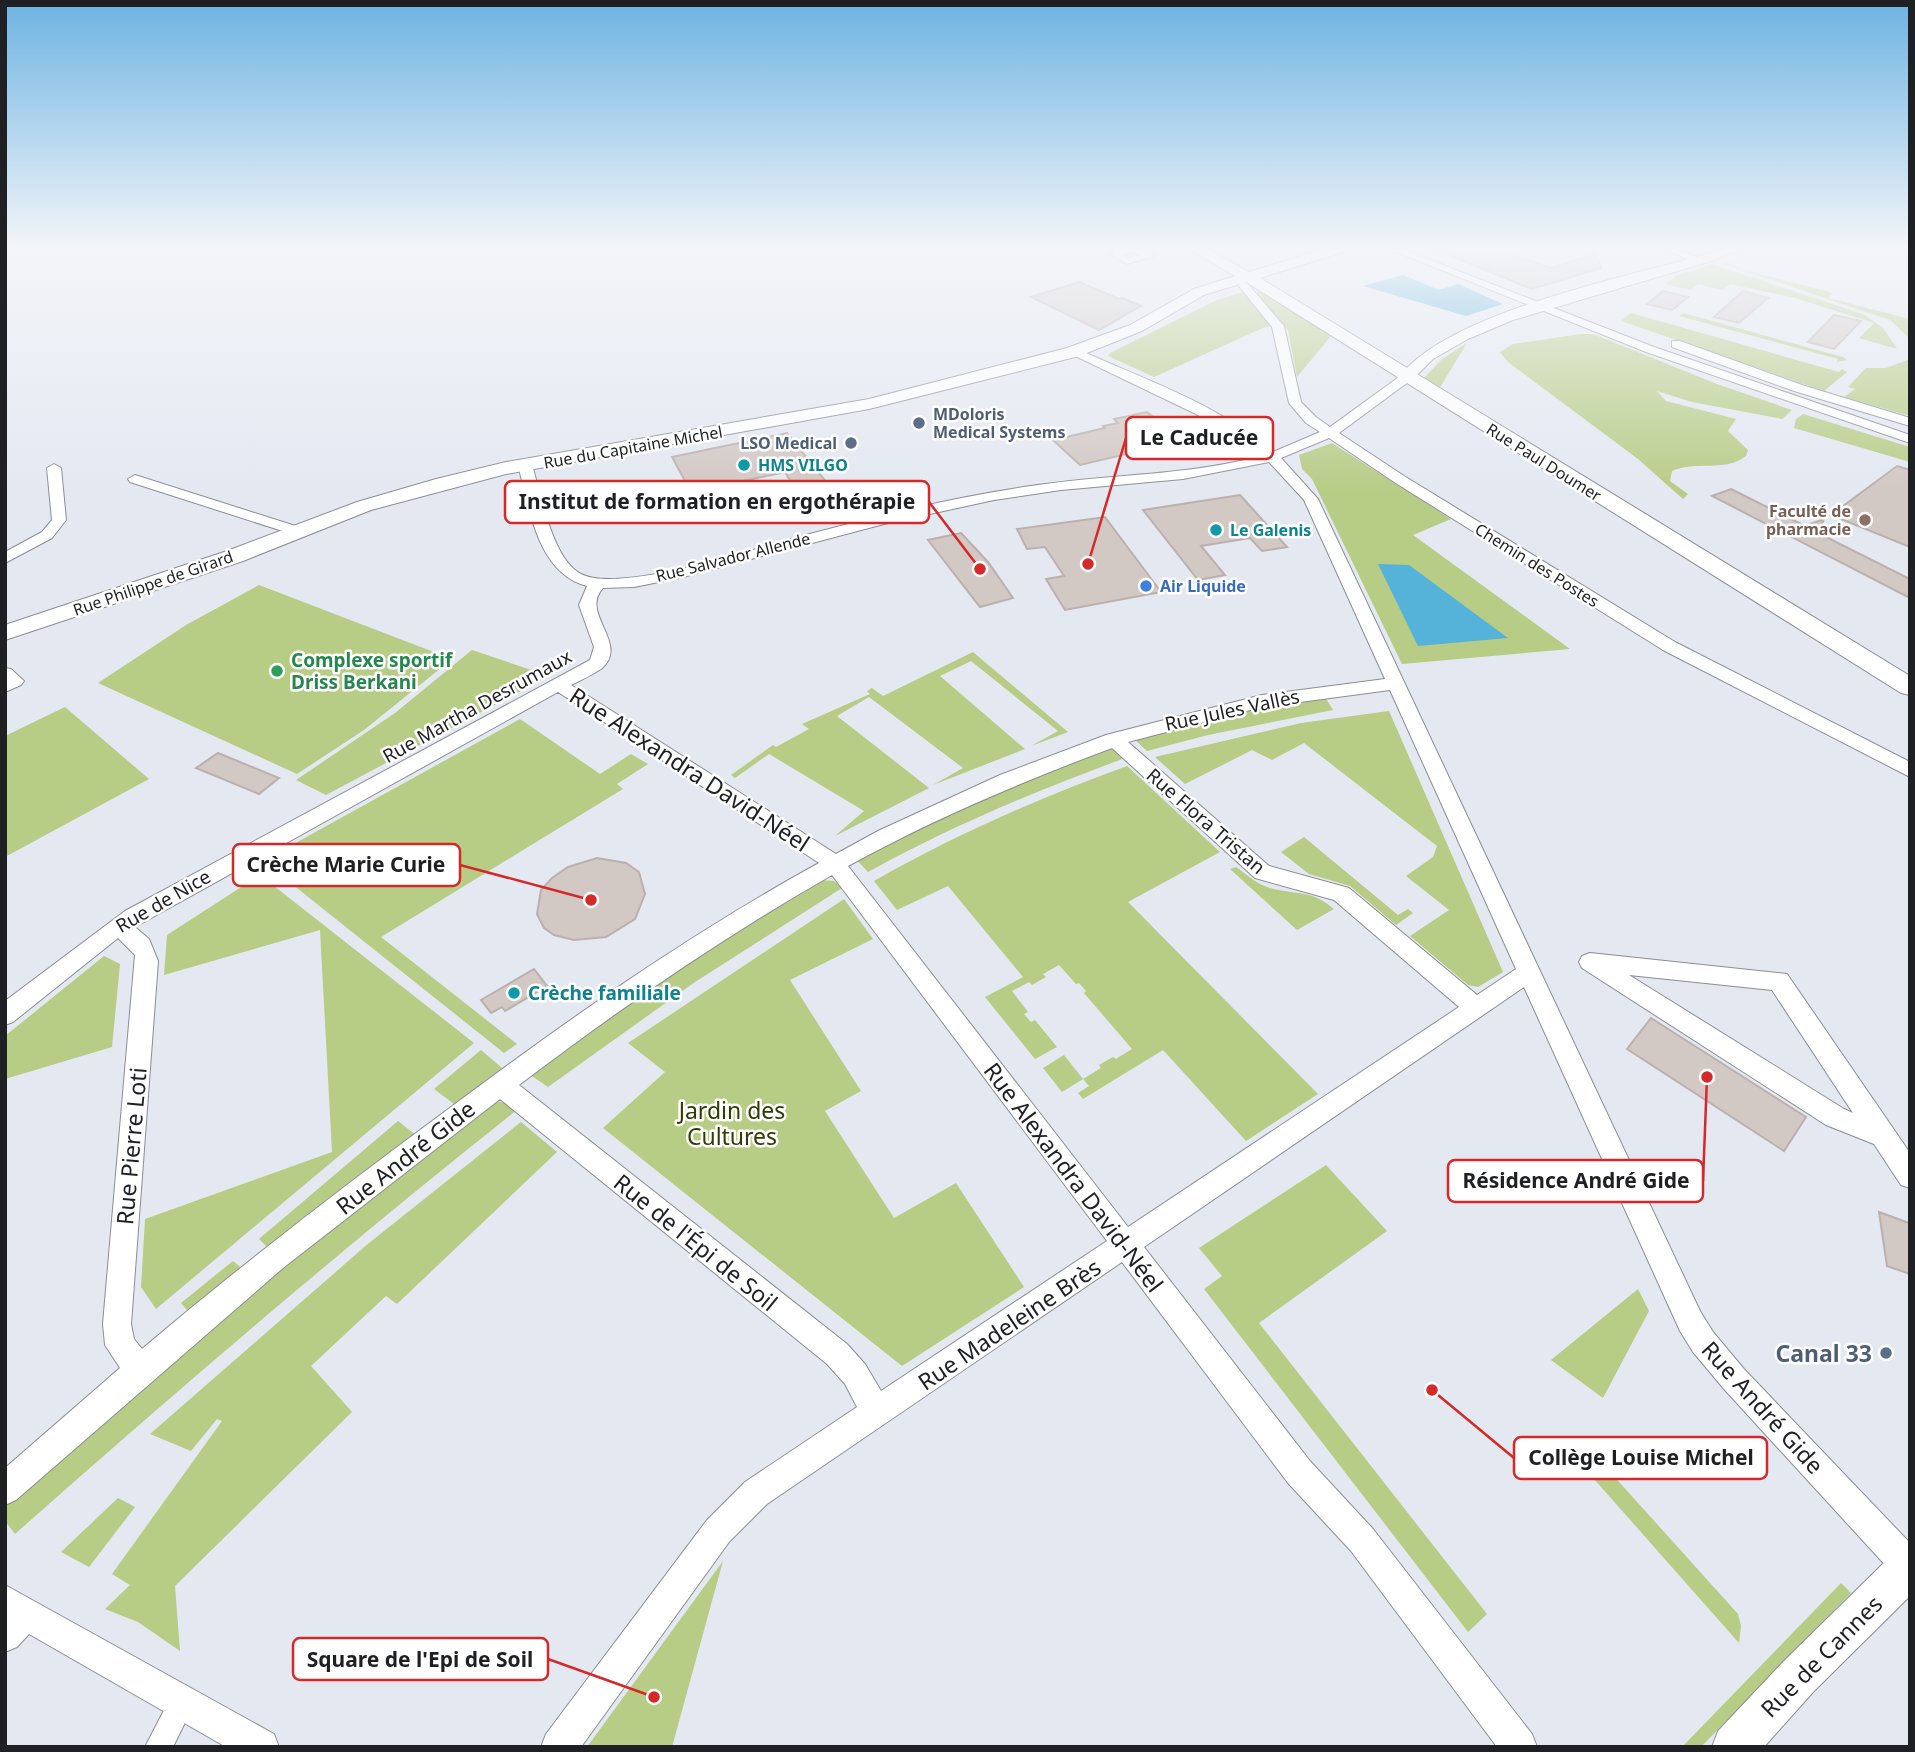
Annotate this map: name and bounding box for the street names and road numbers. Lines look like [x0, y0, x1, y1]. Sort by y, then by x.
street label: Rue Paul Doumer [1482, 418, 1606, 506]
street label: Rue du Capitaine Michel [542, 420, 724, 474]
street label: Chemin des Postes [1471, 518, 1603, 612]
street label: Rue Salvador Allende [653, 527, 813, 587]
street label: Rue Philippe de Girard [70, 545, 236, 621]
street label: Rue Martha Desrumaux [378, 643, 576, 769]
street label: Rue Alexandra David-Néel [564, 679, 816, 859]
street label: Rue Jules Vallès [1162, 683, 1302, 737]
street label: Rue Flora Tristan [1141, 762, 1271, 880]
street label: Rue de Nice [111, 863, 215, 939]
street label: Rue Alexandra David-Néel [977, 1055, 1171, 1299]
street label: Rue Pierre Loti [108, 1066, 154, 1226]
street label: Rue André Gide [329, 1093, 481, 1221]
street label: Rue de l'Épi de Soil [607, 1166, 785, 1318]
street label: Rue Madeleine Brès [911, 1251, 1107, 1397]
street label: Rue André Gide [1695, 1334, 1831, 1480]
street label: Rue de Cannes [1753, 1588, 1889, 1724]

